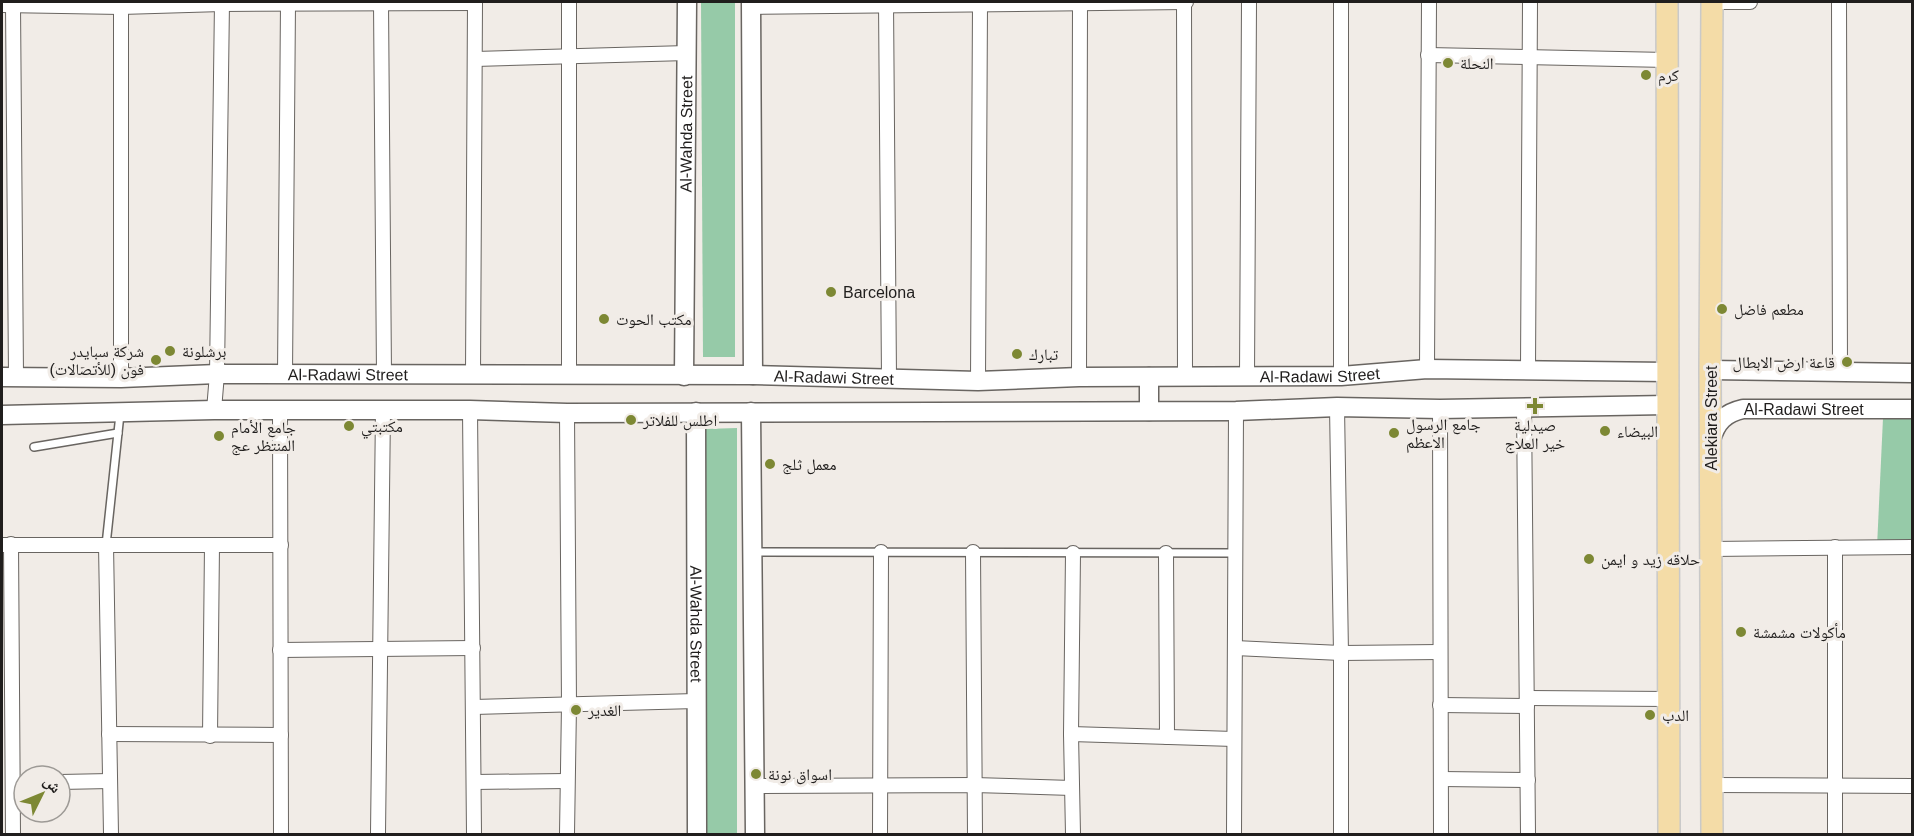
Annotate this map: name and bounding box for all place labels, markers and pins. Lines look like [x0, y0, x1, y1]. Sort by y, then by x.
place label: النحلة [1460, 55, 1494, 72]
marker: النحلة [1441, 56, 1455, 70]
place label: كرم [1658, 67, 1679, 86]
marker: كرم [1639, 68, 1653, 82]
place label: Barcelona [843, 284, 915, 301]
marker: Barcelona [824, 285, 838, 299]
place label: مطعم فاضل [1734, 301, 1804, 320]
marker: مطعم فاضل [1715, 302, 1729, 316]
place label: مكتب الحوت [616, 311, 692, 329]
marker: مكتب الحوت [597, 312, 611, 326]
place label: شركة سبايدر فون (للأتصالات) [50, 343, 144, 380]
place label: برشلونة [182, 343, 226, 361]
marker: برشلونة [163, 344, 177, 358]
place label: تبارك [1029, 346, 1059, 364]
marker: تبارك [1010, 347, 1024, 361]
marker: شركة سبايدر فون (للأتصالات) [149, 353, 163, 367]
place label: قاعة ارض الابطال [1732, 354, 1835, 373]
marker: قاعة ارض الابطال [1840, 355, 1854, 369]
marker: صيدلية خير العلاج [1528, 399, 1542, 413]
place label: اطلس للفلاتر [642, 412, 717, 431]
marker: اطلس للفلاتر [624, 413, 638, 427]
place label: جامع الرسول الاعظم [1406, 416, 1481, 453]
place label: صيدلية خير العلاج [1505, 417, 1565, 454]
place label: مكتبتي [361, 418, 403, 439]
place label: جامع الأمام المنتظر عج [231, 419, 296, 456]
marker: مكتبتي [342, 419, 356, 433]
place label: البيضاء [1617, 423, 1658, 440]
marker: البيضاء [1598, 424, 1612, 438]
marker: جامع الرسول الاعظم [1387, 426, 1401, 440]
marker: جامع الأمام المنتظر عج [212, 429, 226, 443]
place label: معمل ثلج [782, 456, 837, 475]
marker: معمل ثلج [763, 457, 777, 471]
place label: حلاقه زيد و ايمن [1601, 551, 1700, 570]
marker: حلاقه زيد و ايمن [1582, 552, 1596, 566]
place label: مأكولات مشمشة [1753, 623, 1846, 642]
marker: مأكولات مشمشة [1734, 625, 1748, 639]
place label: الغدير [587, 702, 621, 720]
marker: الغدير [569, 703, 583, 717]
place label: الدب [1662, 707, 1689, 724]
marker: الدب [1643, 708, 1657, 722]
place label: اسواق نونة [768, 766, 832, 785]
marker: اسواق نونة [749, 767, 763, 781]

